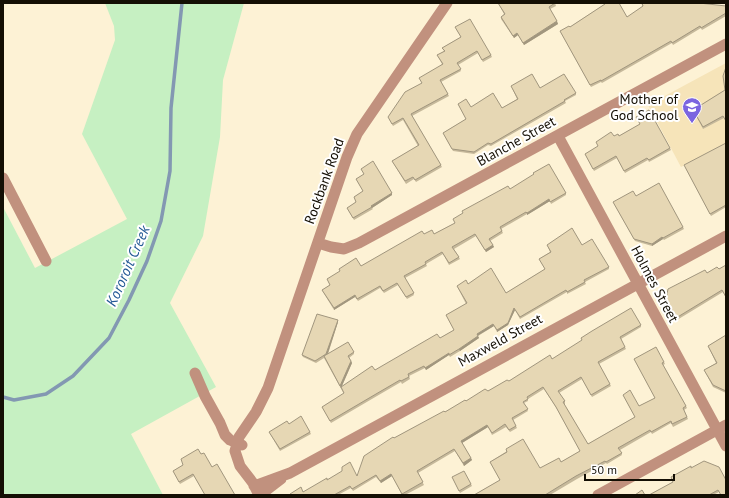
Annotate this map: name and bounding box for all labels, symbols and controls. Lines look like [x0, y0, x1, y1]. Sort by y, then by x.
place label: Mother of God School [610, 90, 679, 124]
school or university icon: Mother of God School [681, 96, 703, 124]
street label: Blanche Street [473, 112, 559, 170]
street label: Rockbank Road [300, 136, 348, 226]
water label: Kororoit Creek [101, 221, 154, 309]
street label: Holmes Street [627, 242, 683, 326]
street label: Maxweld Street [455, 309, 546, 371]
scale bar [585, 456, 674, 482]
text: 50 m [591, 462, 617, 477]

